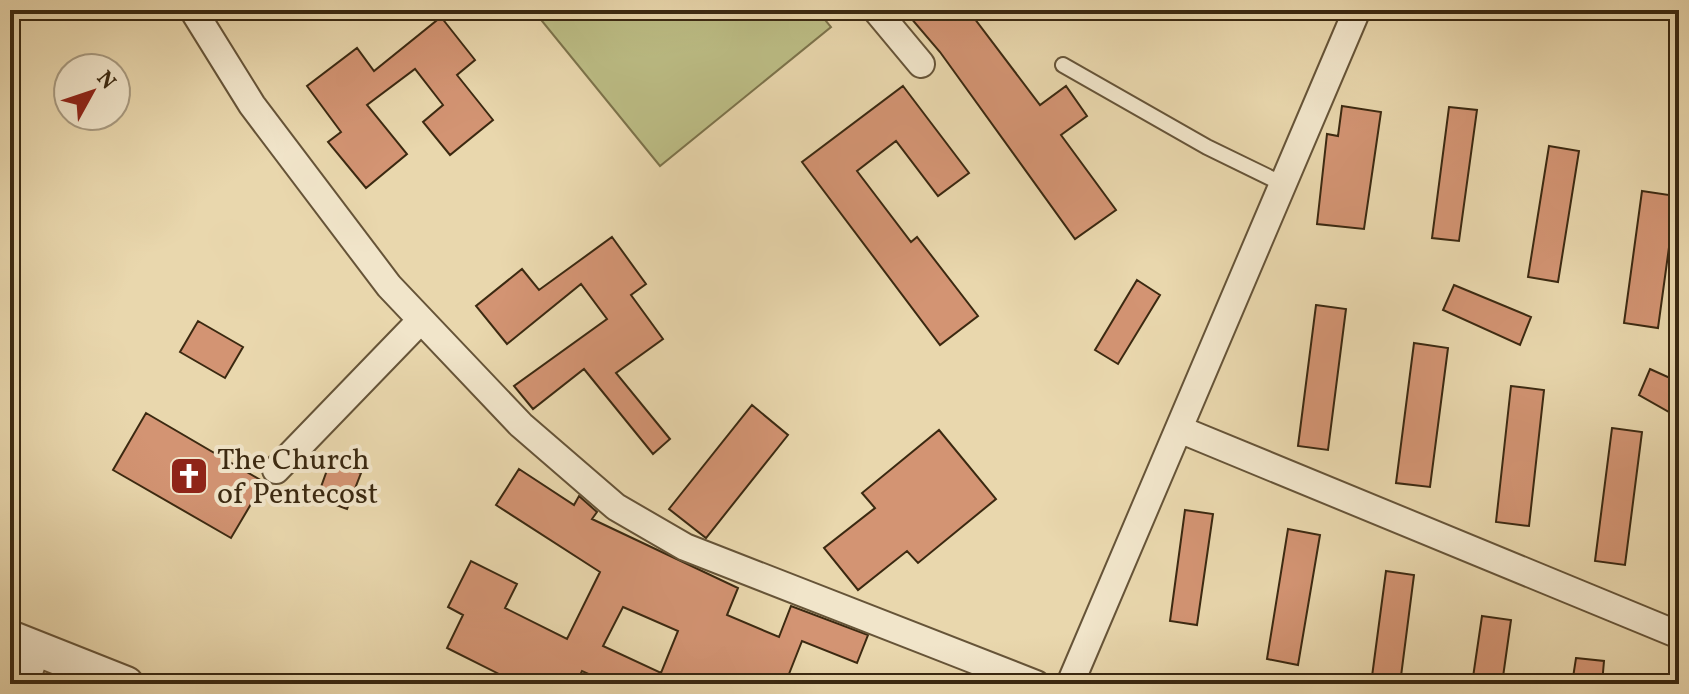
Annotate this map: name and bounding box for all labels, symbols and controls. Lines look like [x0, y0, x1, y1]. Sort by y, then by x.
north arrow [52, 52, 132, 132]
text: N [88, 65, 122, 97]
place label: The Church of Pentecost [217, 440, 378, 516]
church icon: The Church of Pentecost [168, 455, 210, 497]

